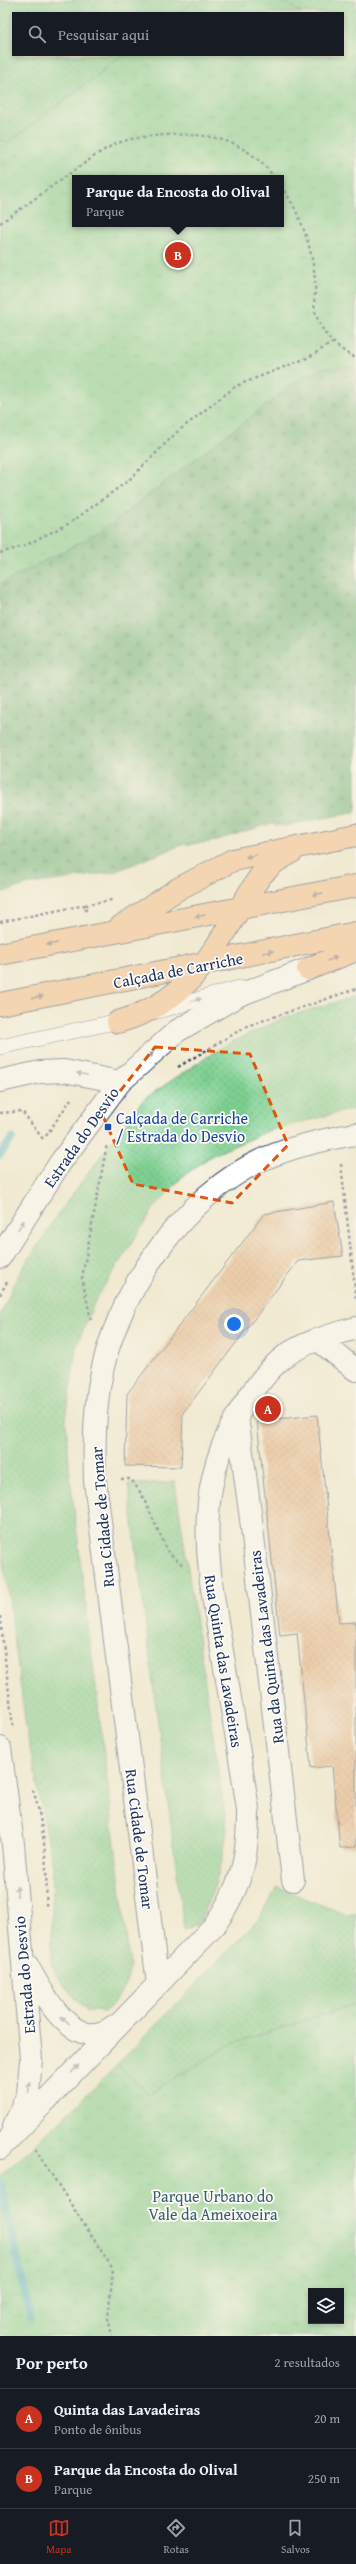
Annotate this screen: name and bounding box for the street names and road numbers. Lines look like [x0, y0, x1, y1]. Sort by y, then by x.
street label: Calçada de Carriche [111, 946, 245, 994]
street label: Estrada do Desvio [37, 1082, 125, 1192]
street label: Rua Cidade de Tomar [84, 1445, 120, 1588]
street label: Rua da Quinta das Lavadeiras [242, 1549, 290, 1745]
street label: Rua Quinta das Lavadeiras [198, 1573, 250, 1749]
street label: Rua Cidade de Tomar [119, 1768, 161, 1911]
street label: Estrada do Desvio [7, 1915, 41, 2035]

